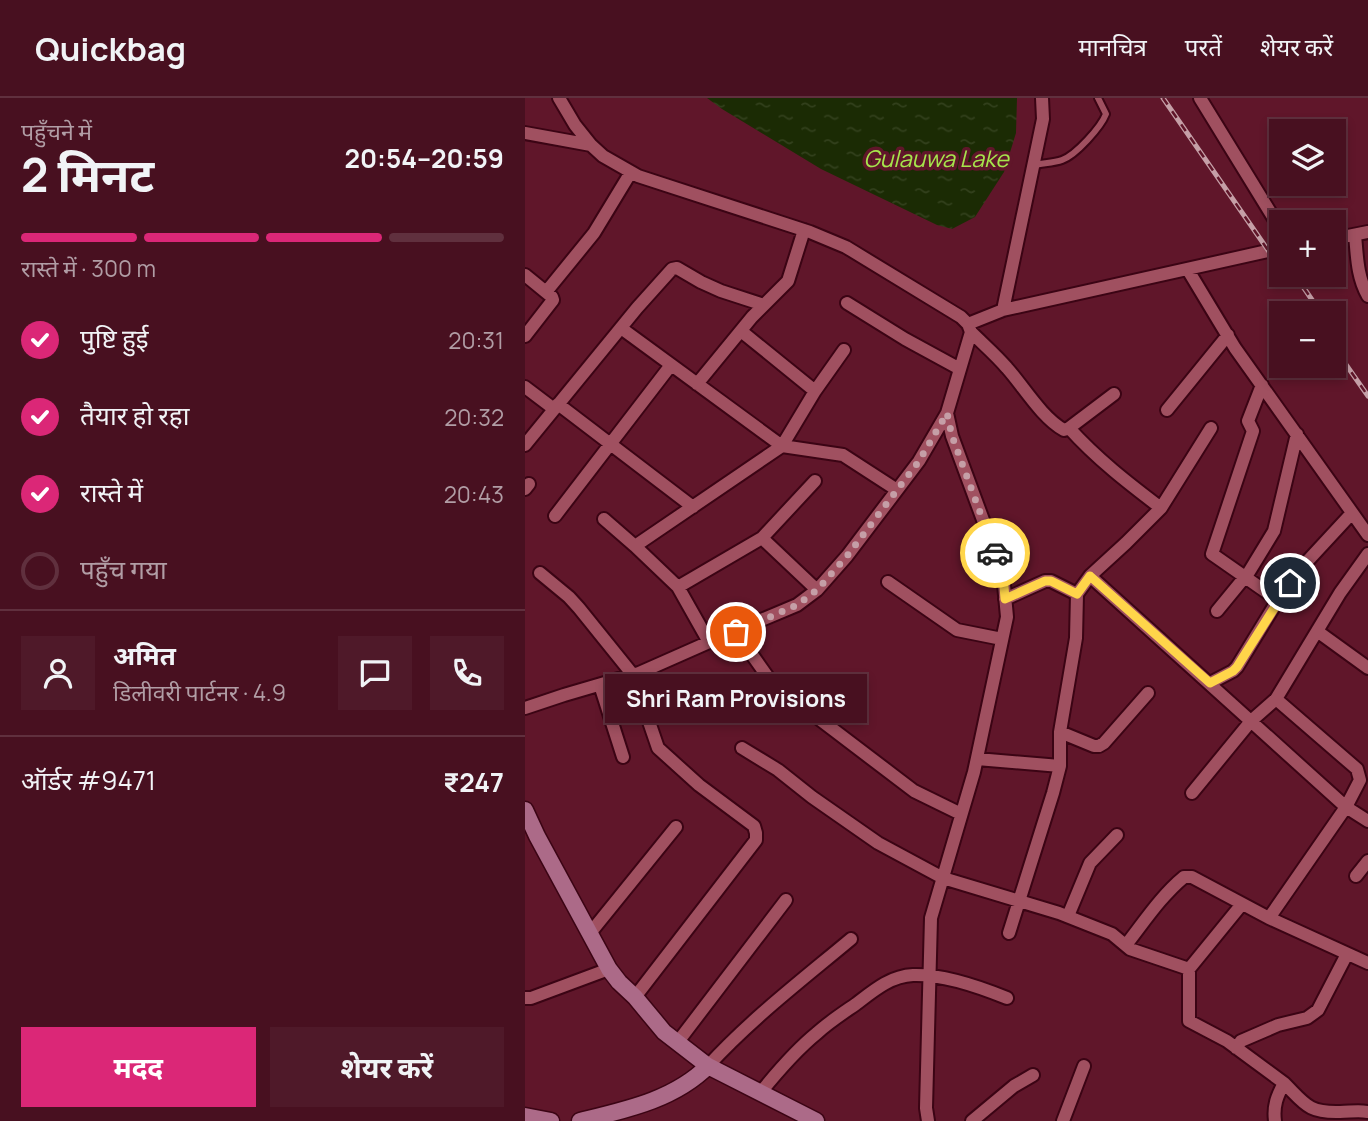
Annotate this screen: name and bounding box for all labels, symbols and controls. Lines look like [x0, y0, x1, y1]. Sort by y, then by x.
text: Quickbag [35, 26, 186, 71]
text: मानचित्र [1078, 30, 1147, 63]
text: परतें [1185, 30, 1222, 63]
text: शेयर करें [1260, 30, 1333, 63]
text: पहुँचने में [21, 115, 92, 147]
map controls [1269, 119, 1346, 378]
button: layers [1269, 119, 1346, 196]
text: 20:54–20:59 [345, 140, 504, 176]
water label: Gulauwa Lake [863, 142, 1010, 174]
text: 2 मिनट [21, 143, 154, 206]
button: + [1269, 210, 1346, 287]
text: रास्ते में · 300 m [21, 252, 156, 284]
button: − [1269, 301, 1346, 378]
text: पुष्टि हुई [80, 320, 148, 356]
icon: check [21, 321, 59, 359]
text: 20:31 [448, 324, 504, 356]
text: तैयार हो रहा [80, 397, 189, 433]
icon: check [21, 398, 59, 436]
text: 20:32 [444, 401, 504, 433]
text: रास्ते में [80, 474, 143, 510]
icon: check [21, 475, 59, 513]
text: 20:43 [444, 478, 504, 510]
courier [960, 518, 1030, 588]
icon: car [976, 534, 1014, 572]
text: पहुँच गया [80, 551, 167, 587]
pin [1260, 553, 1320, 613]
icon: home [1271, 564, 1309, 602]
pin [706, 602, 766, 662]
icon: bag [717, 613, 755, 651]
button: person [21, 636, 95, 710]
button: chat [338, 636, 412, 710]
button: phone [430, 636, 504, 710]
text: अमित [113, 637, 176, 673]
callout: Shri Ram Provisions [605, 674, 867, 723]
text: डिलीवरी पार्टनर · 4.9 [113, 676, 286, 708]
text: Shri Ram Provisions [626, 682, 846, 714]
text: ऑर्डर #9471 [21, 762, 156, 798]
text: ₹247 [443, 764, 504, 800]
button: मदद [21, 1027, 256, 1107]
button: शेयर करें [270, 1027, 504, 1107]

